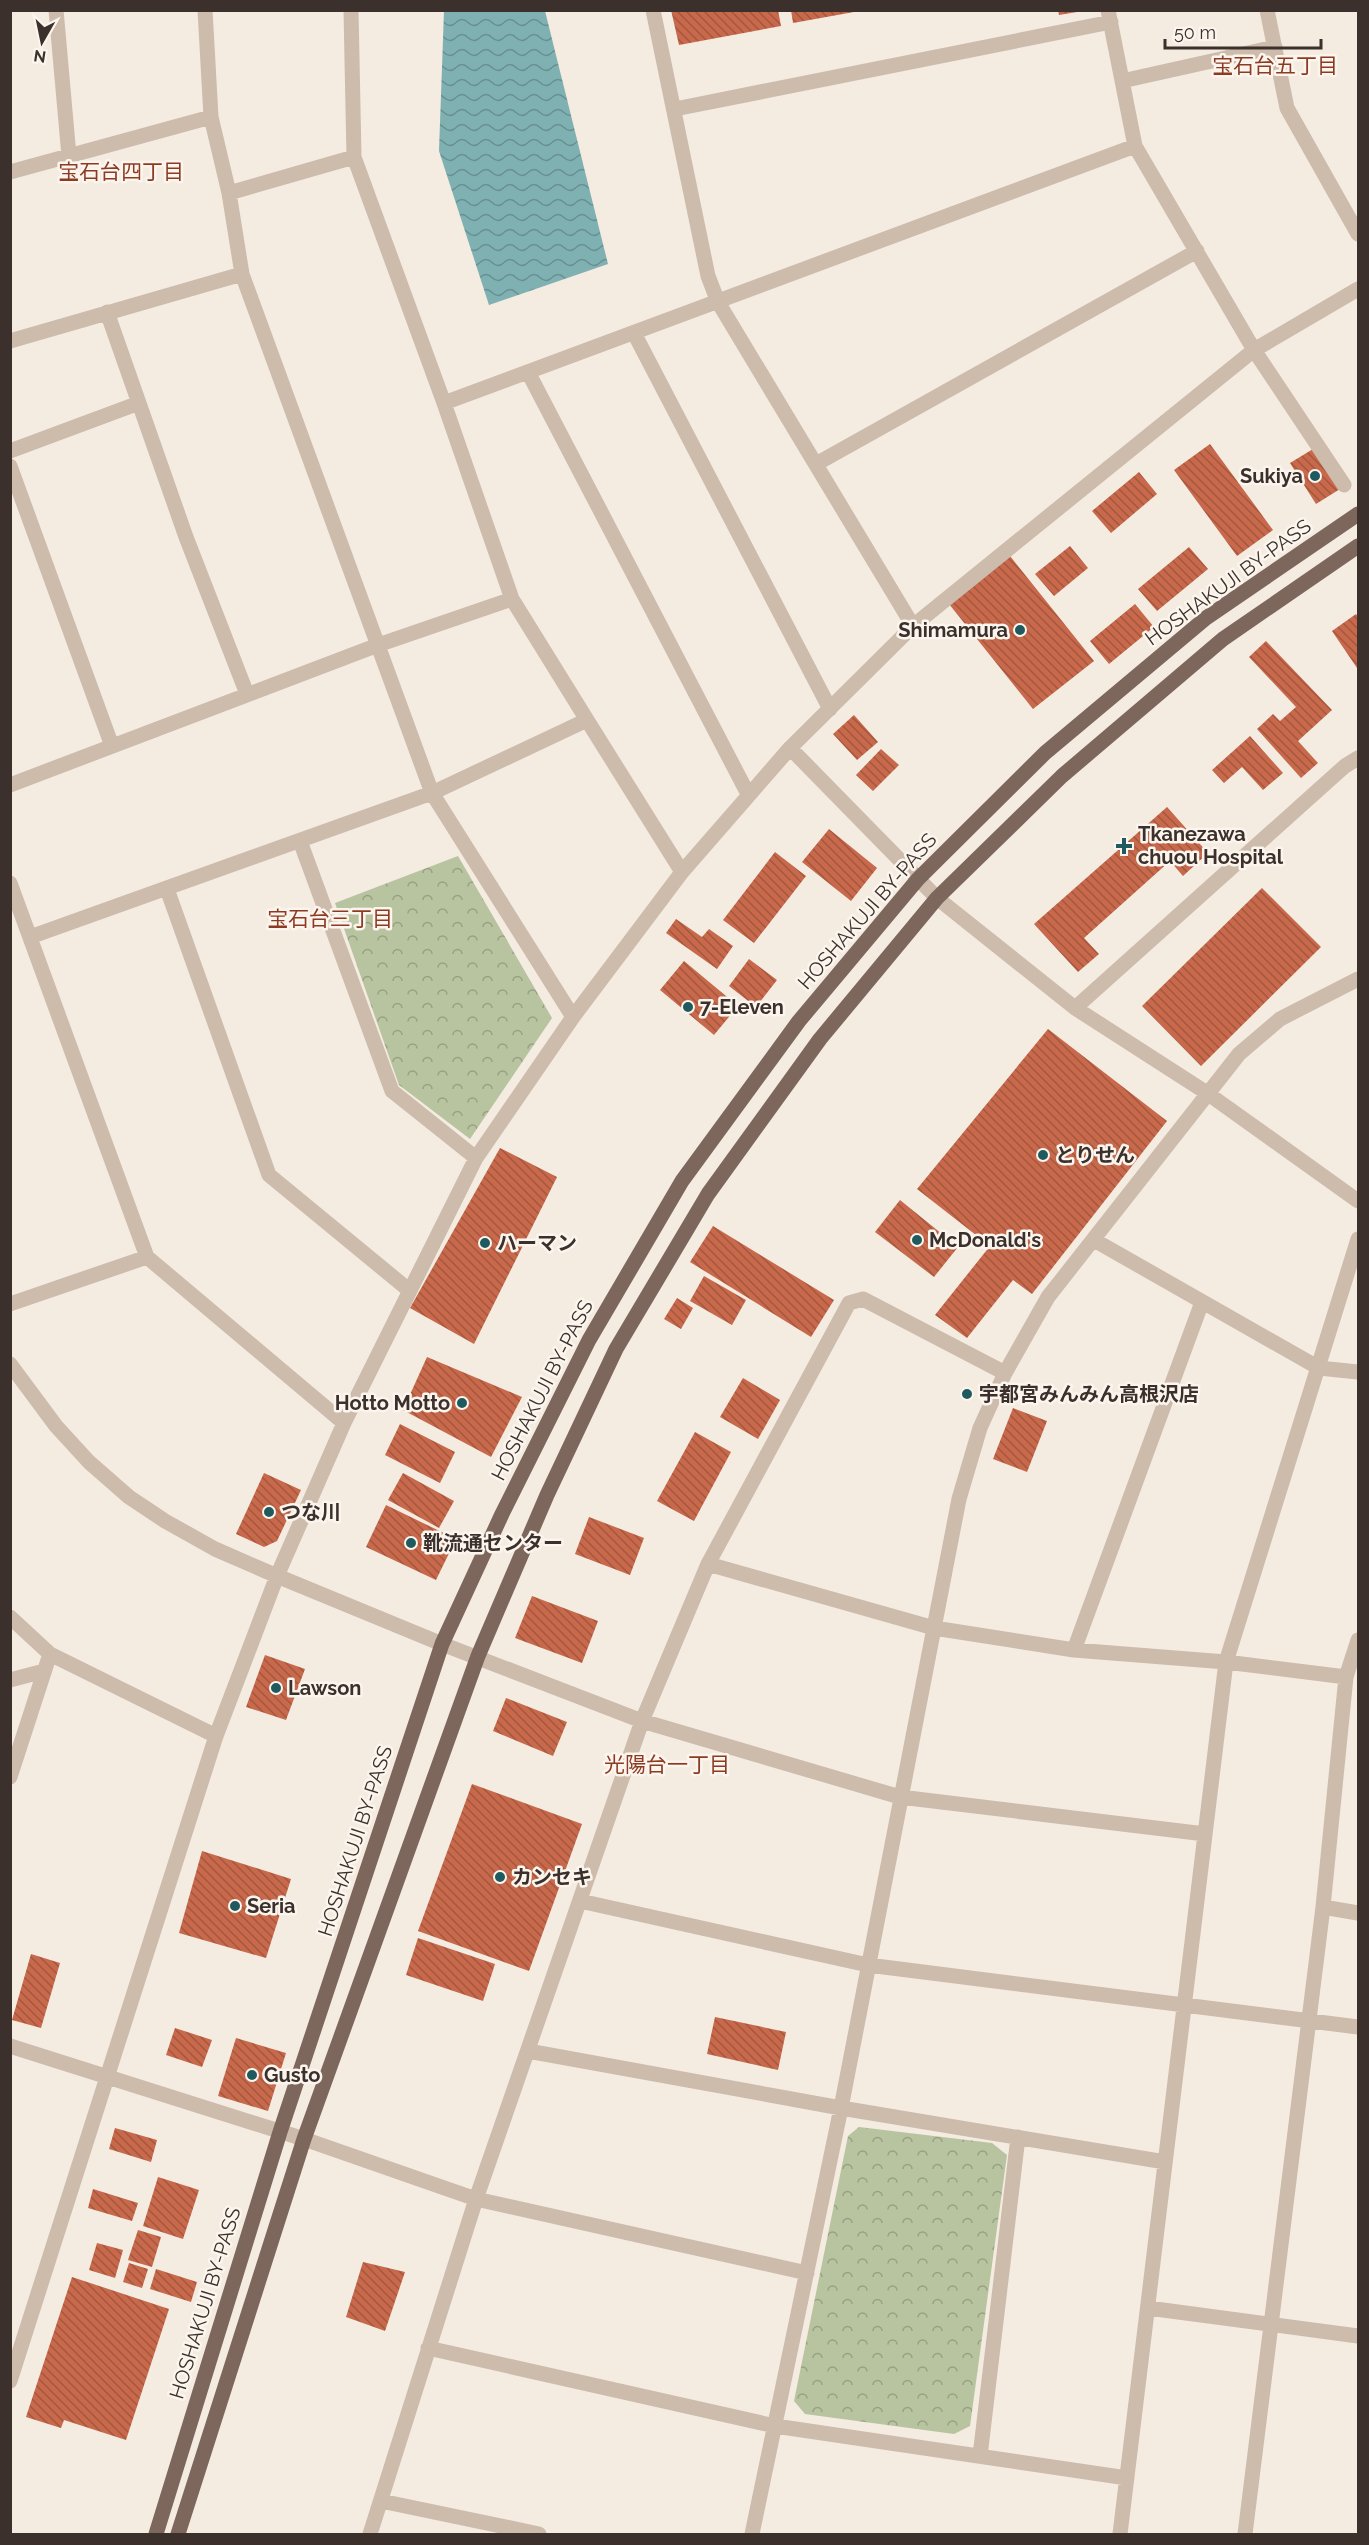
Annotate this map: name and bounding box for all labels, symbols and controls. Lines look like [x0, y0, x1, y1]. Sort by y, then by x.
north arrow [12, 12, 72, 72]
scale bar [1165, 12, 1321, 50]
text: 50 m [1174, 22, 1216, 43]
text: N [32, 46, 47, 67]
district label: 宝石台五丁目 [1212, 53, 1338, 78]
district label: 宝石台四丁目 [58, 159, 184, 184]
place label: Sukiya [1240, 464, 1303, 488]
marker: Sukiya [1308, 469, 1322, 483]
street label: HOSHAKUJI BY-PASS [1140, 514, 1316, 650]
place label: Shimamura [898, 618, 1008, 642]
marker: Shimamura [1013, 623, 1027, 637]
place label: Tkanezawa chuou Hospital [1138, 822, 1284, 869]
street label: HOSHAKUJI BY-PASS [793, 828, 941, 994]
marker: Tkanezawa chuou Hospital [1115, 837, 1133, 855]
district label: 宝石台三丁目 [267, 906, 393, 931]
place label: 7-Eleven [700, 995, 784, 1019]
marker: 7-Eleven [681, 1000, 695, 1014]
place label: とりせん [1055, 1143, 1135, 1167]
marker: とりせん [1036, 1148, 1050, 1162]
place label: McDonald's [929, 1228, 1041, 1252]
place label: ハーマン [497, 1231, 577, 1255]
marker: McDonald's [910, 1233, 924, 1247]
marker: ハーマン [478, 1236, 492, 1250]
street label: HOSHAKUJI BY-PASS [486, 1296, 598, 1484]
place label: 宇都宮みんみん高根沢店 [979, 1382, 1199, 1406]
marker: 宇都宮みんみん高根沢店 [960, 1387, 974, 1401]
place label: Hotto Motto [335, 1391, 450, 1415]
marker: Hotto Motto [455, 1396, 469, 1410]
place label: つな川 [281, 1500, 341, 1524]
marker: つな川 [262, 1505, 276, 1519]
place label: 靴流通センター [423, 1531, 563, 1555]
marker: 靴流通センター [404, 1536, 418, 1550]
place label: Lawson [288, 1676, 361, 1700]
marker: Lawson [269, 1681, 283, 1695]
street label: HOSHAKUJI BY-PASS [313, 1743, 397, 1939]
district label: 光陽台一丁目 [604, 1752, 730, 1777]
place label: カンセキ [512, 1865, 592, 1889]
marker: カンセキ [493, 1870, 507, 1884]
place label: Seria [247, 1894, 296, 1918]
marker: Seria [228, 1899, 242, 1913]
place label: Gusto [264, 2063, 320, 2087]
marker: Gusto [245, 2068, 259, 2082]
street label: HOSHAKUJI BY-PASS [164, 2204, 246, 2402]

